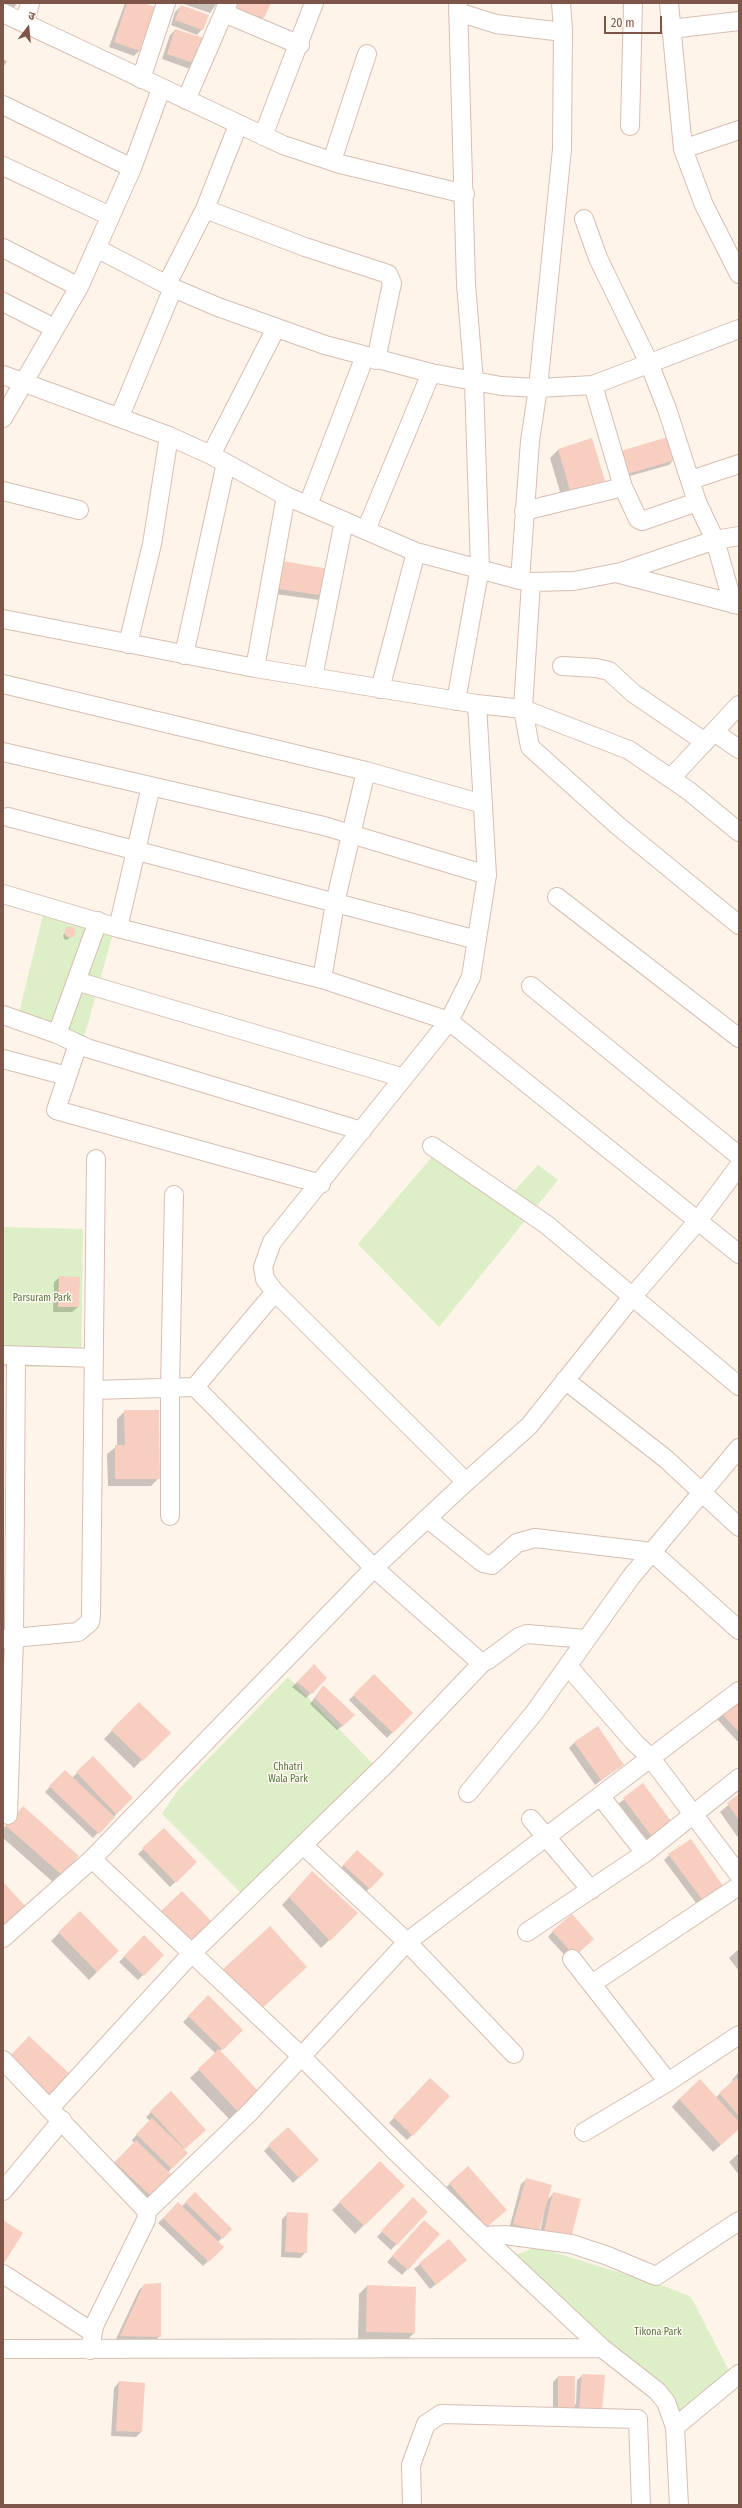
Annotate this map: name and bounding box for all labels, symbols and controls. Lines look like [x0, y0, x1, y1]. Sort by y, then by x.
north arrow [8, 8, 48, 48]
scale bar [606, 8, 664, 34]
text: उ [27, 9, 36, 23]
text: 20 m [611, 16, 635, 30]
park label: Parsuram Park [13, 1292, 71, 1304]
park label: Chhatri Wala Park [268, 1761, 308, 1784]
park label: Tikona Park [634, 2326, 682, 2338]

